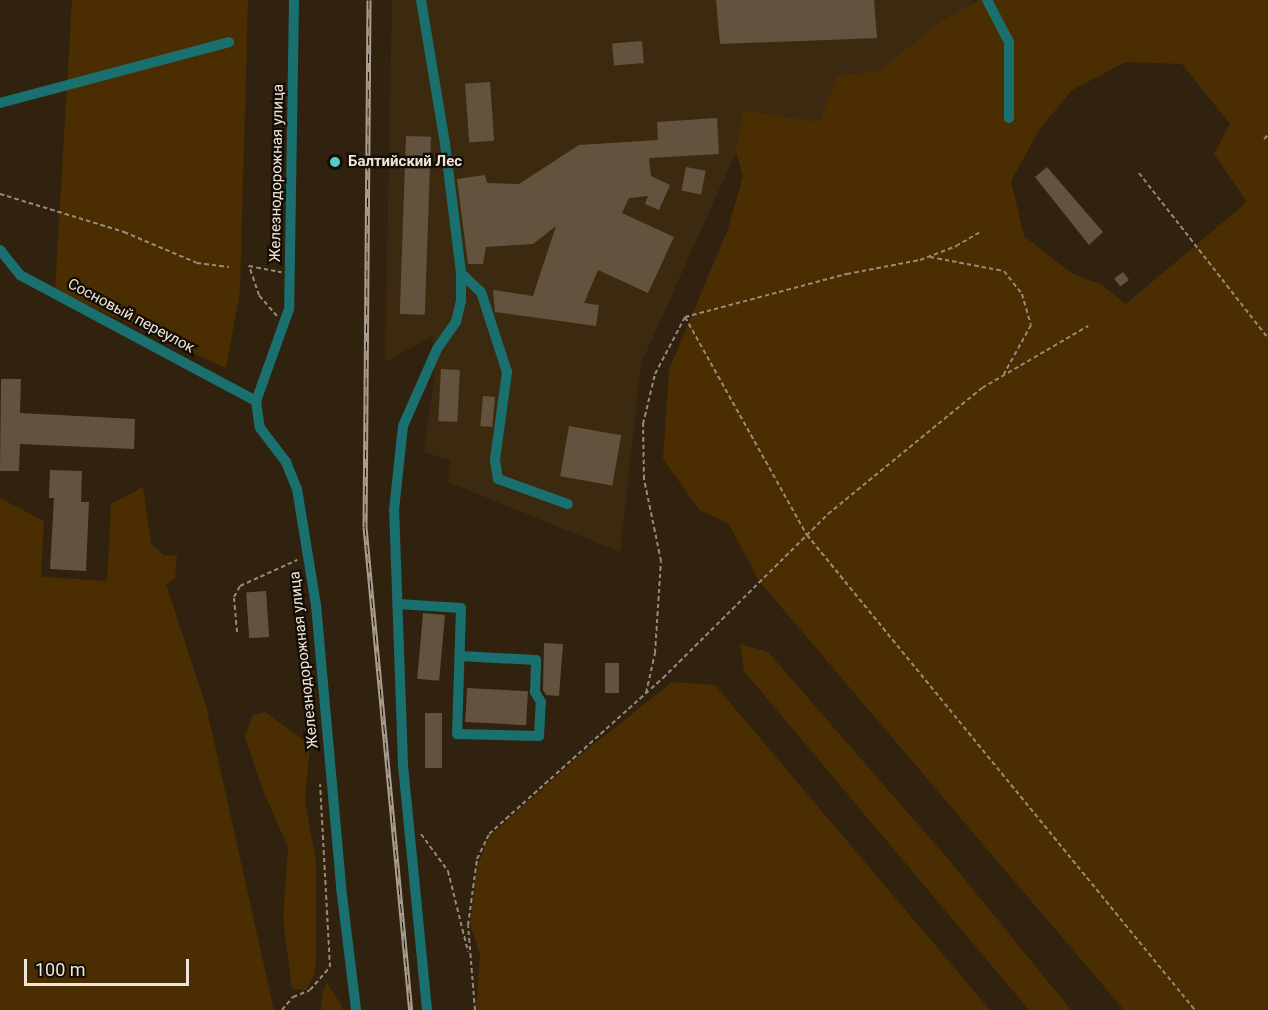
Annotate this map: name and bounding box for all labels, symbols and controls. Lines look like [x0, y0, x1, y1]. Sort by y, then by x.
street label: Железнодорожная улица [266, 84, 288, 262]
marker: Балтийский Лес [326, 153, 344, 171]
place label: Балтийский Лес [348, 153, 462, 171]
street label: Сосновый переулок [65, 275, 197, 357]
street label: Железнодорожная улица [286, 570, 322, 750]
scale bar [27, 947, 192, 985]
text: 100 m [35, 959, 86, 980]

